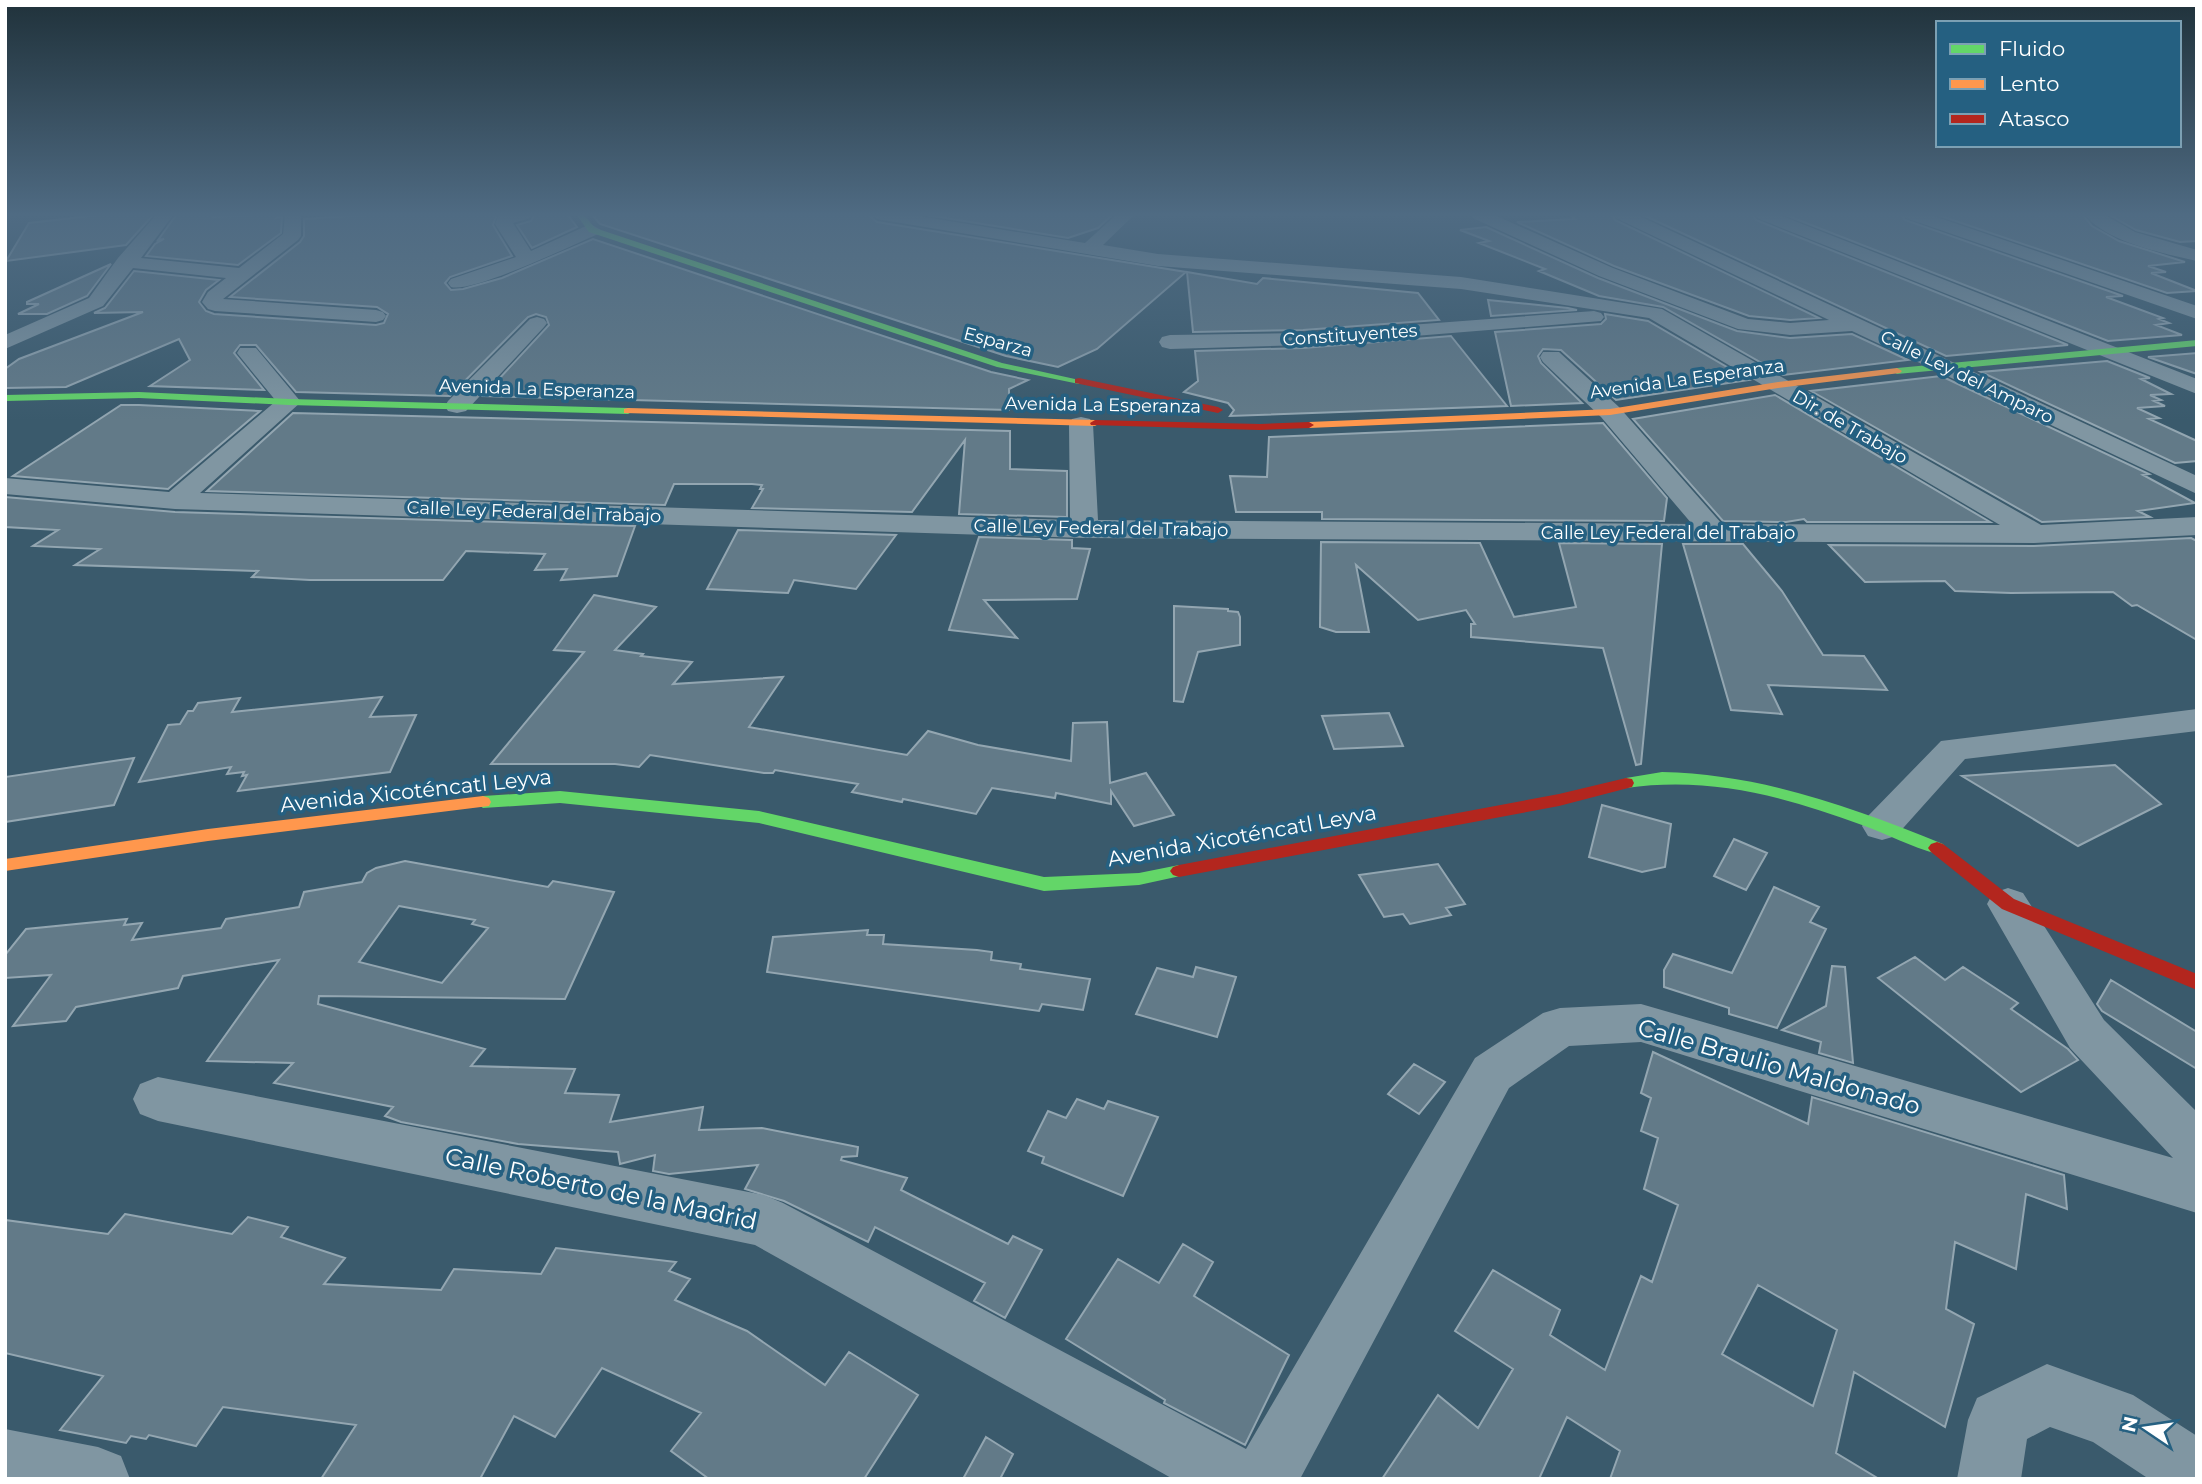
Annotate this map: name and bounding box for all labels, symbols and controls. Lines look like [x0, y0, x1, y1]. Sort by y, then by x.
legend [1936, 21, 2181, 147]
text: Fluido [1999, 36, 2065, 61]
text: Lento [1999, 71, 2059, 96]
text: Atasco [1999, 106, 2070, 131]
street label: Constituyentes [1282, 319, 1418, 351]
street label: Esparza [961, 322, 1035, 362]
street label: Calle Ley del Amparo [1877, 325, 2057, 429]
street label: Avenida La Esperanza [1588, 354, 1786, 404]
street label: Avenida La Esperanza [439, 375, 635, 403]
street label: Dir. de Trabajo [1789, 385, 1911, 469]
street label: Avenida La Esperanza [1005, 392, 1201, 418]
street label: Calle Ley Federal del Trabajo [406, 497, 662, 527]
street label: Calle Ley Federal del Trabajo [973, 515, 1229, 541]
street label: Calle Ley Federal del Trabajo [1541, 522, 1795, 544]
street label: Avenida Xicoténcatl Leyva [279, 764, 553, 817]
street label: Avenida Xicoténcatl Leyva [1105, 800, 1378, 872]
street label: Calle Braulio Maldonado [1635, 1012, 1924, 1121]
street label: Calle Roberto de la Madrid [443, 1141, 760, 1236]
north arrow [2111, 1393, 2181, 1463]
text: N [2117, 1414, 2143, 1434]

